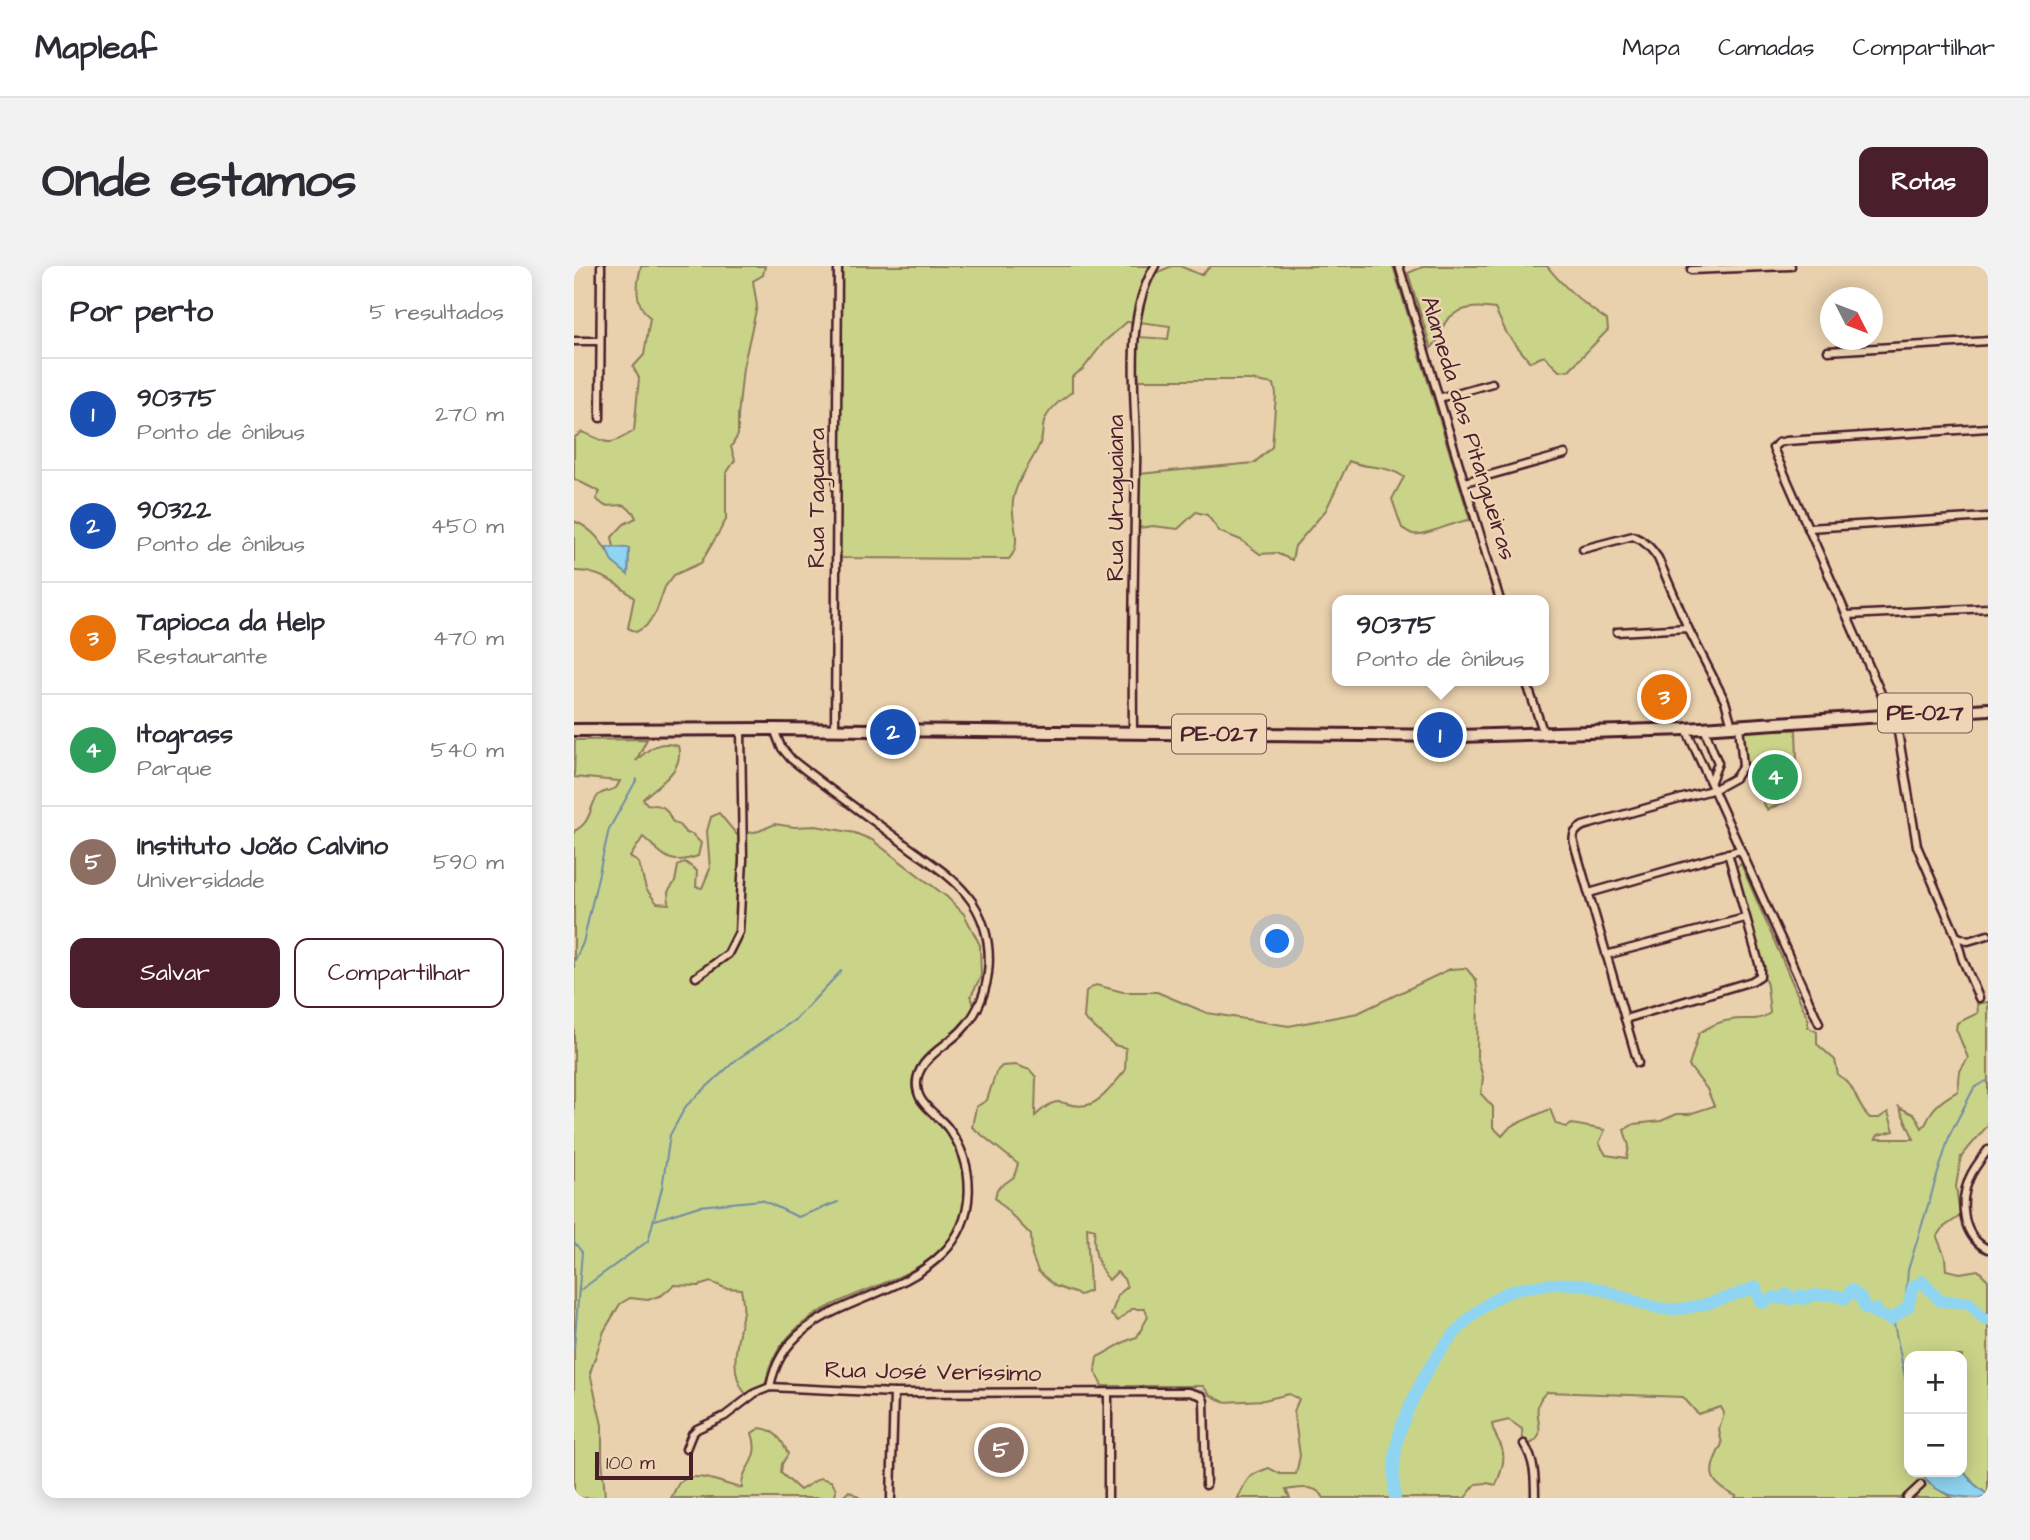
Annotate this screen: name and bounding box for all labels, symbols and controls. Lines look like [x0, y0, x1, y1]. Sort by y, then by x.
text: Mapleaf [35, 25, 157, 71]
text: Mapa [1622, 31, 1680, 65]
text: Camadas [1718, 31, 1815, 65]
text: Compartilhar [1853, 31, 1995, 65]
button: Rotas [1859, 147, 1988, 217]
text: Onde estamos [42, 148, 357, 216]
north arrow [1820, 287, 1883, 350]
text: Por perto [70, 291, 213, 333]
street label: Alameda das Pitangueiras [1411, 292, 1524, 565]
text: 5 resultados [369, 296, 504, 328]
text: 90375 [137, 380, 216, 416]
text: 1 [92, 398, 94, 430]
text: 270 m [435, 398, 504, 430]
street label: Rua Uruguaiana [1099, 415, 1134, 581]
text: Ponto de ônibus [137, 416, 305, 448]
street label: Rua Taguara [800, 428, 835, 568]
text: 90322 [137, 492, 211, 528]
text: 2 [86, 510, 100, 542]
text: 450 m [430, 510, 504, 542]
text: Ponto de ônibus [137, 528, 305, 560]
popup [1332, 595, 1549, 686]
text: Tapioca da Help [137, 604, 325, 640]
text: 90375 [1356, 607, 1435, 643]
text: 3 [87, 622, 99, 654]
text: 470 m [433, 622, 504, 654]
text: Restaurante [137, 640, 268, 672]
text: Ponto de ônibus [1356, 643, 1525, 675]
pin: 3 [1641, 671, 1687, 723]
road number: PE-027 [1878, 694, 1972, 732]
pin: 2 [870, 706, 916, 758]
pin: 1 [1417, 709, 1463, 761]
road number: PE-027 [1172, 714, 1266, 754]
text: Itograss [137, 716, 233, 752]
text: 4 [85, 734, 101, 766]
text: 540 m [430, 734, 504, 766]
pin: 4 [1752, 751, 1798, 803]
text: Parque [137, 752, 212, 784]
text: Instituto João Calvino [137, 828, 388, 864]
text: 5 [85, 846, 101, 878]
text: 590 m [433, 846, 504, 878]
text: Universidade [137, 864, 265, 896]
your location [1260, 924, 1294, 958]
button: Salvar [70, 938, 280, 1008]
button: Compartilhar [294, 938, 504, 1008]
map controls [1904, 1351, 1967, 1477]
button: + [1904, 1351, 1967, 1414]
street label: Rua José Veríssimo [824, 1353, 1042, 1391]
button: − [1904, 1414, 1967, 1477]
pin: 5 [978, 1424, 1024, 1476]
scale bar [595, 1449, 693, 1481]
text: 100 m [606, 1450, 655, 1477]

